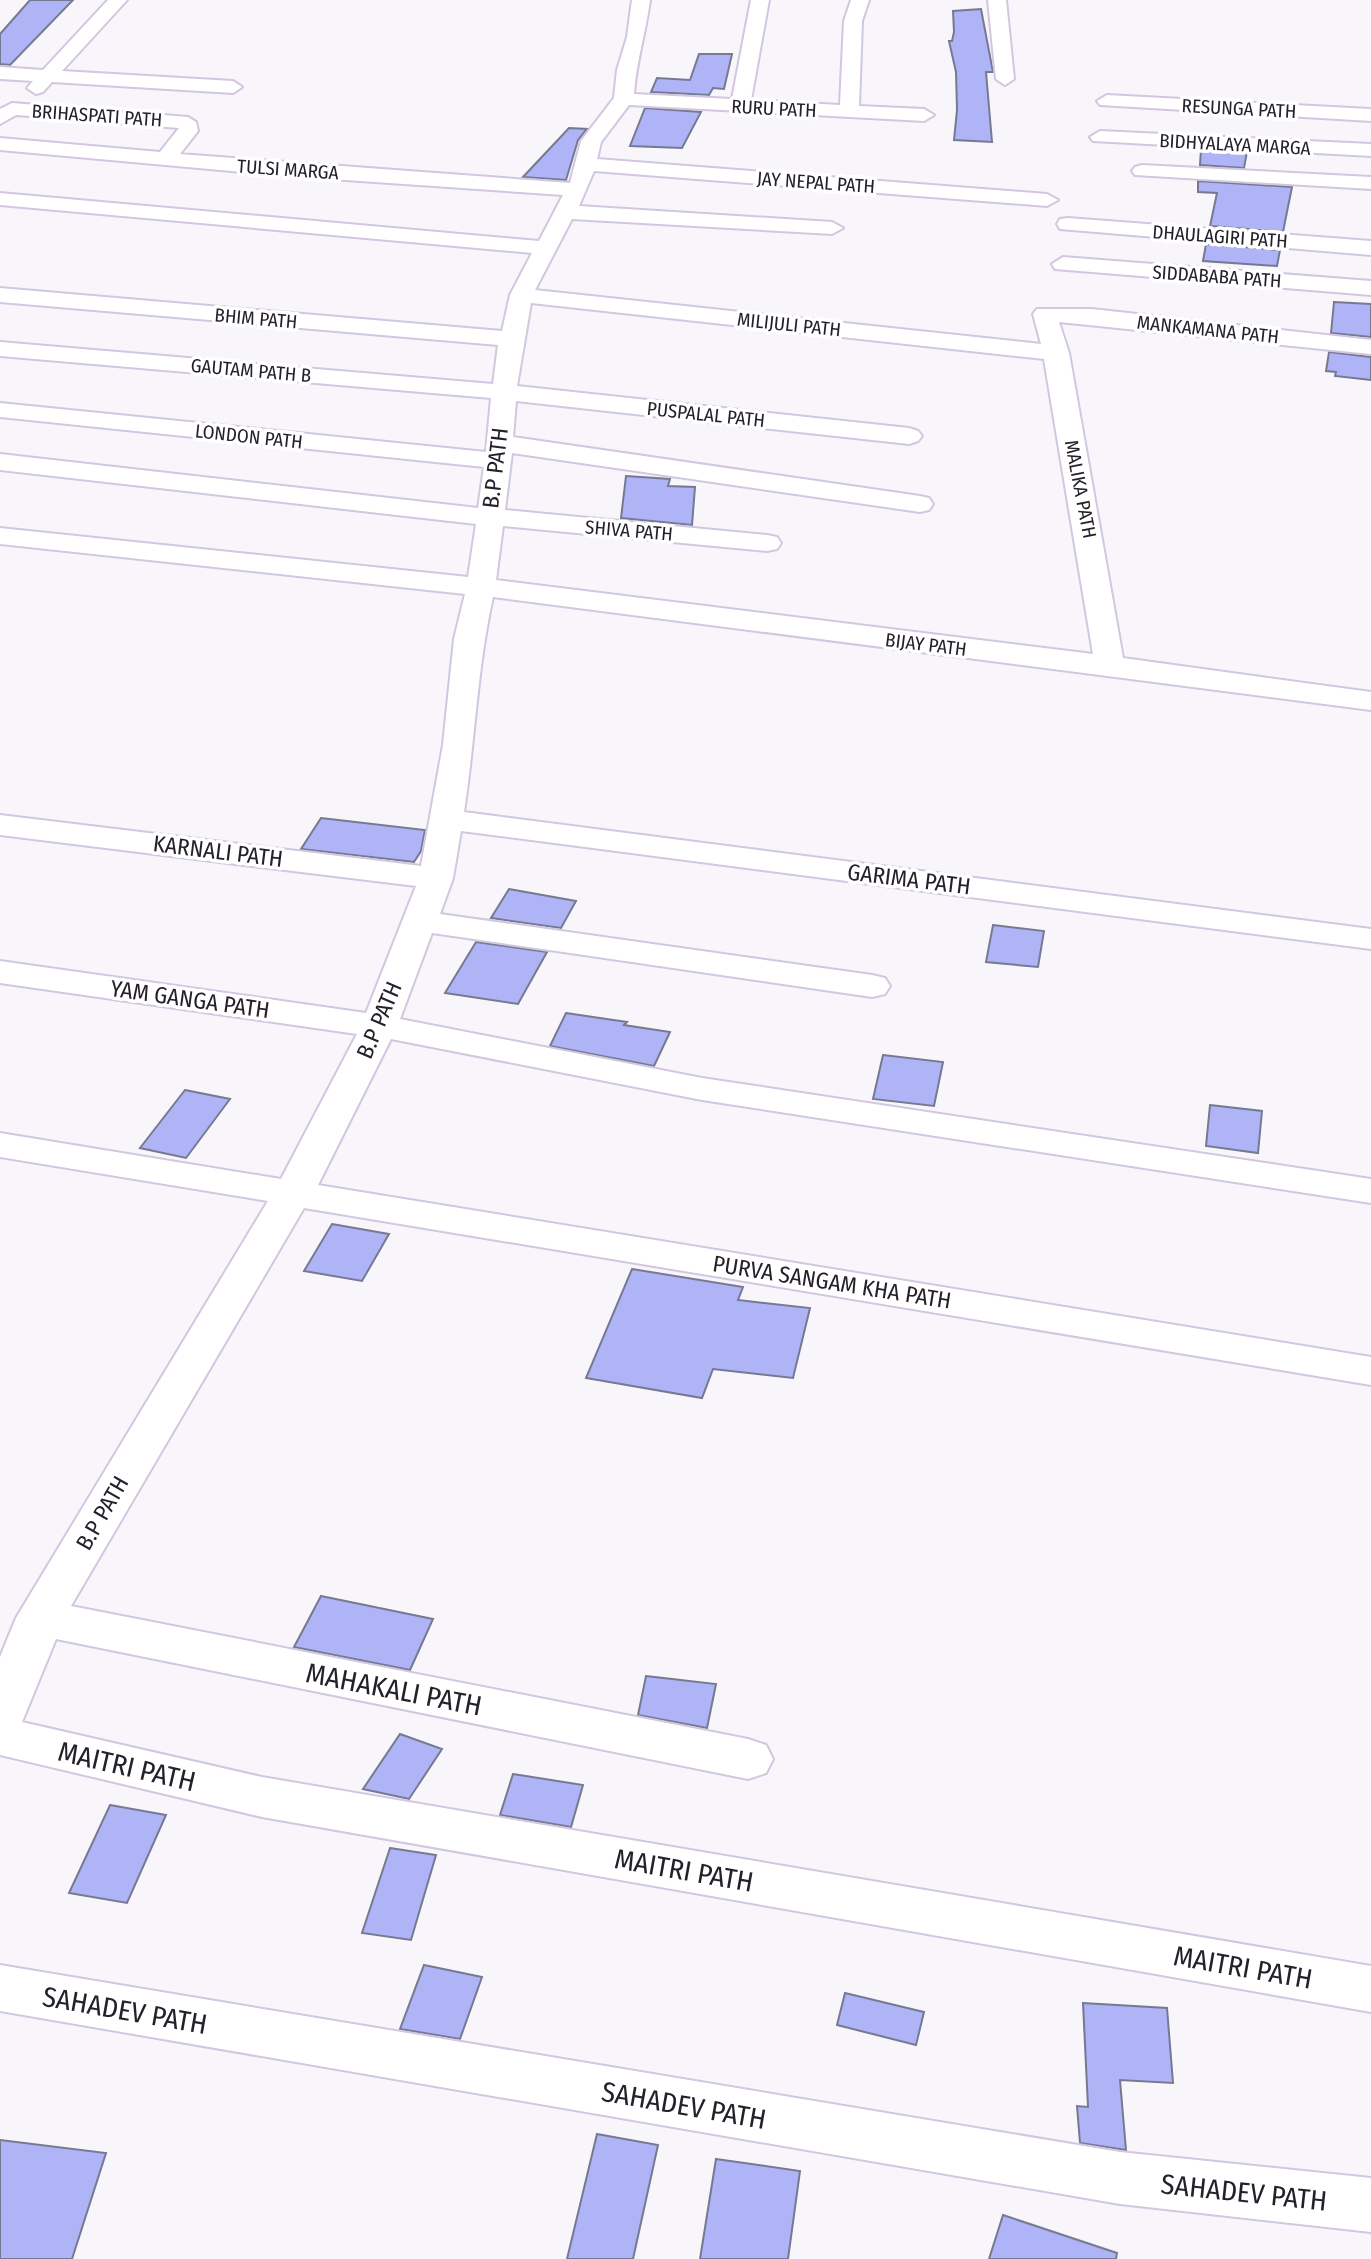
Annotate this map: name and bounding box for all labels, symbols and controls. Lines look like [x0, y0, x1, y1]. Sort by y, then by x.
street label: RESUNGA PATH [1181, 94, 1297, 123]
street label: RURU PATH [731, 95, 817, 122]
street label: BRIHASPATI PATH [31, 99, 163, 132]
street label: BIDHYALAYA MARGA [1159, 129, 1311, 160]
street label: TULSI MARGA [237, 154, 339, 185]
street label: JAY NEPAL PATH [756, 167, 876, 198]
street label: DHAULAGIRI PATH [1152, 220, 1288, 253]
street label: SIDDABABA PATH [1152, 261, 1282, 292]
street label: BHIM PATH [214, 303, 298, 334]
street label: MILIJULI PATH [736, 308, 842, 341]
street label: MANKAMANA PATH [1136, 311, 1280, 348]
street label: GAUTAM PATH B [190, 354, 312, 387]
street label: PUSPALAL PATH [646, 397, 766, 432]
street label: LONDON PATH [194, 419, 304, 454]
street label: B.P PATH [476, 426, 514, 510]
street label: MALIKA PATH [1060, 438, 1101, 540]
street label: SHIVA PATH [584, 515, 674, 546]
street label: BIJAY PATH [884, 628, 968, 661]
street label: KARNALI PATH [151, 829, 285, 873]
street label: GARIMA PATH [846, 858, 972, 900]
street label: YAM GANGA PATH [109, 974, 271, 1024]
street label: B.P PATH [350, 977, 408, 1063]
street label: PURVA SANGAM KHA PATH [711, 1249, 953, 1315]
street label: B.P PATH [70, 1471, 134, 1555]
street label: MAHAKALI PATH [303, 1656, 485, 1723]
street label: MAITRI PATH [55, 1735, 199, 1798]
street label: MAITRI PATH [612, 1842, 756, 1899]
street label: MAITRI PATH [1171, 1939, 1315, 1996]
street label: SAHADEV PATH [40, 1980, 210, 2041]
street label: SAHADEV PATH [599, 2075, 769, 2136]
street label: SAHADEV PATH [1159, 2167, 1329, 2218]

